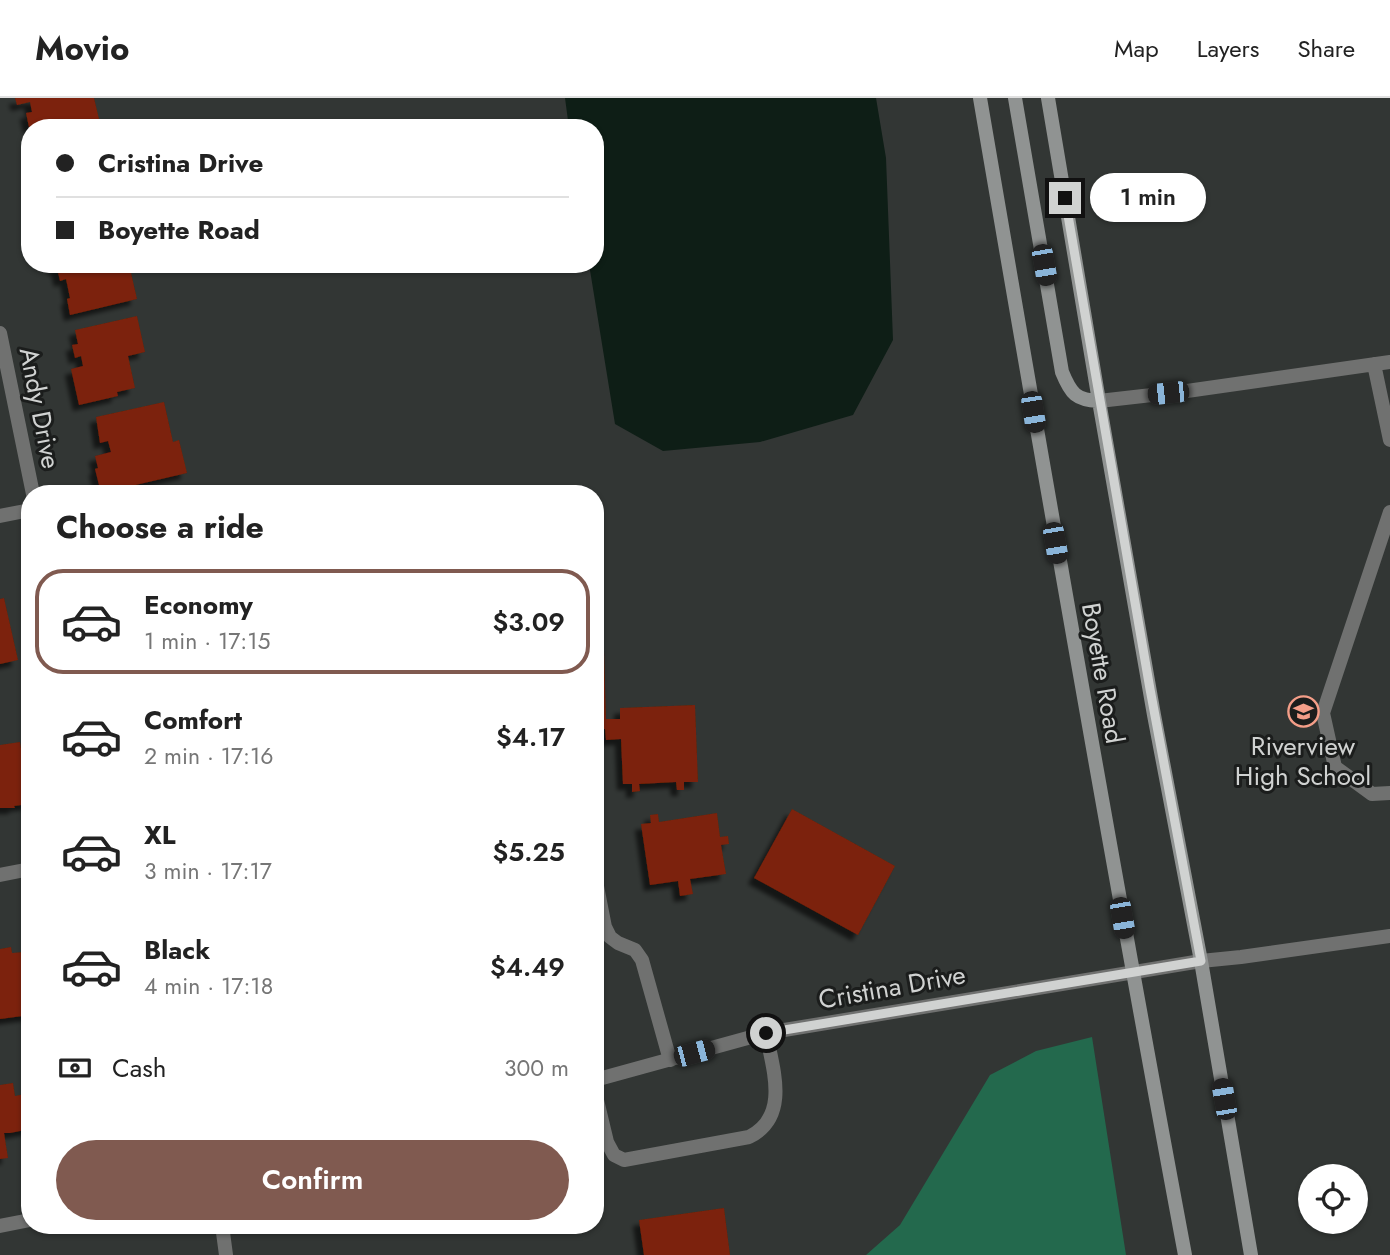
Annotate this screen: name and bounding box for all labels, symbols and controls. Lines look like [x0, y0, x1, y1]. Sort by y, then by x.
text: Movio [35, 25, 129, 72]
text: Map [1114, 31, 1159, 66]
text: Layers [1197, 31, 1259, 66]
text: Share [1297, 31, 1355, 66]
text: Cristina Drive [98, 144, 263, 182]
callout: 1 min [1090, 174, 1205, 222]
text: 1 min [1120, 180, 1176, 214]
route end [1049, 182, 1081, 214]
text: Boyette Road [98, 211, 260, 249]
car [1031, 242, 1058, 288]
street label: Andy Drive [10, 344, 70, 472]
car [1147, 380, 1190, 406]
car [1020, 390, 1047, 434]
text: Choose a ride [56, 504, 264, 550]
car [1042, 520, 1069, 566]
text: Economy [144, 586, 253, 624]
icon: car [60, 590, 123, 653]
street label: Boyette Road [1072, 600, 1134, 746]
text: $3.09 [492, 603, 565, 641]
text: 1 min · 17:15 [144, 624, 271, 658]
school or university icon: Riverview High School [1286, 694, 1320, 728]
text: Comfort [144, 701, 242, 739]
icon: car [60, 705, 123, 768]
text: $4.17 [496, 718, 565, 756]
place label: Riverview High School [1235, 727, 1371, 795]
text: 2 min · 17:16 [144, 739, 274, 773]
text: XL [144, 816, 176, 854]
icon: car [60, 820, 123, 883]
text: $5.25 [492, 833, 565, 871]
text: 3 min · 17:17 [144, 854, 272, 888]
car [1109, 895, 1136, 941]
text: Black [144, 931, 210, 969]
icon: car [60, 935, 123, 998]
text: $4.49 [490, 948, 565, 986]
street label: Cristina Drive [815, 955, 969, 1019]
text: 4 min · 17:18 [144, 969, 273, 1003]
route start [750, 1017, 782, 1049]
car [671, 1037, 718, 1069]
icon: cash [56, 1049, 94, 1087]
text: Cash [112, 1049, 166, 1087]
text: 300 m [504, 1051, 569, 1085]
car [1211, 1076, 1238, 1122]
button: Confirm [56, 1140, 569, 1220]
map controls [1298, 1164, 1368, 1234]
button: locate [1298, 1164, 1368, 1234]

